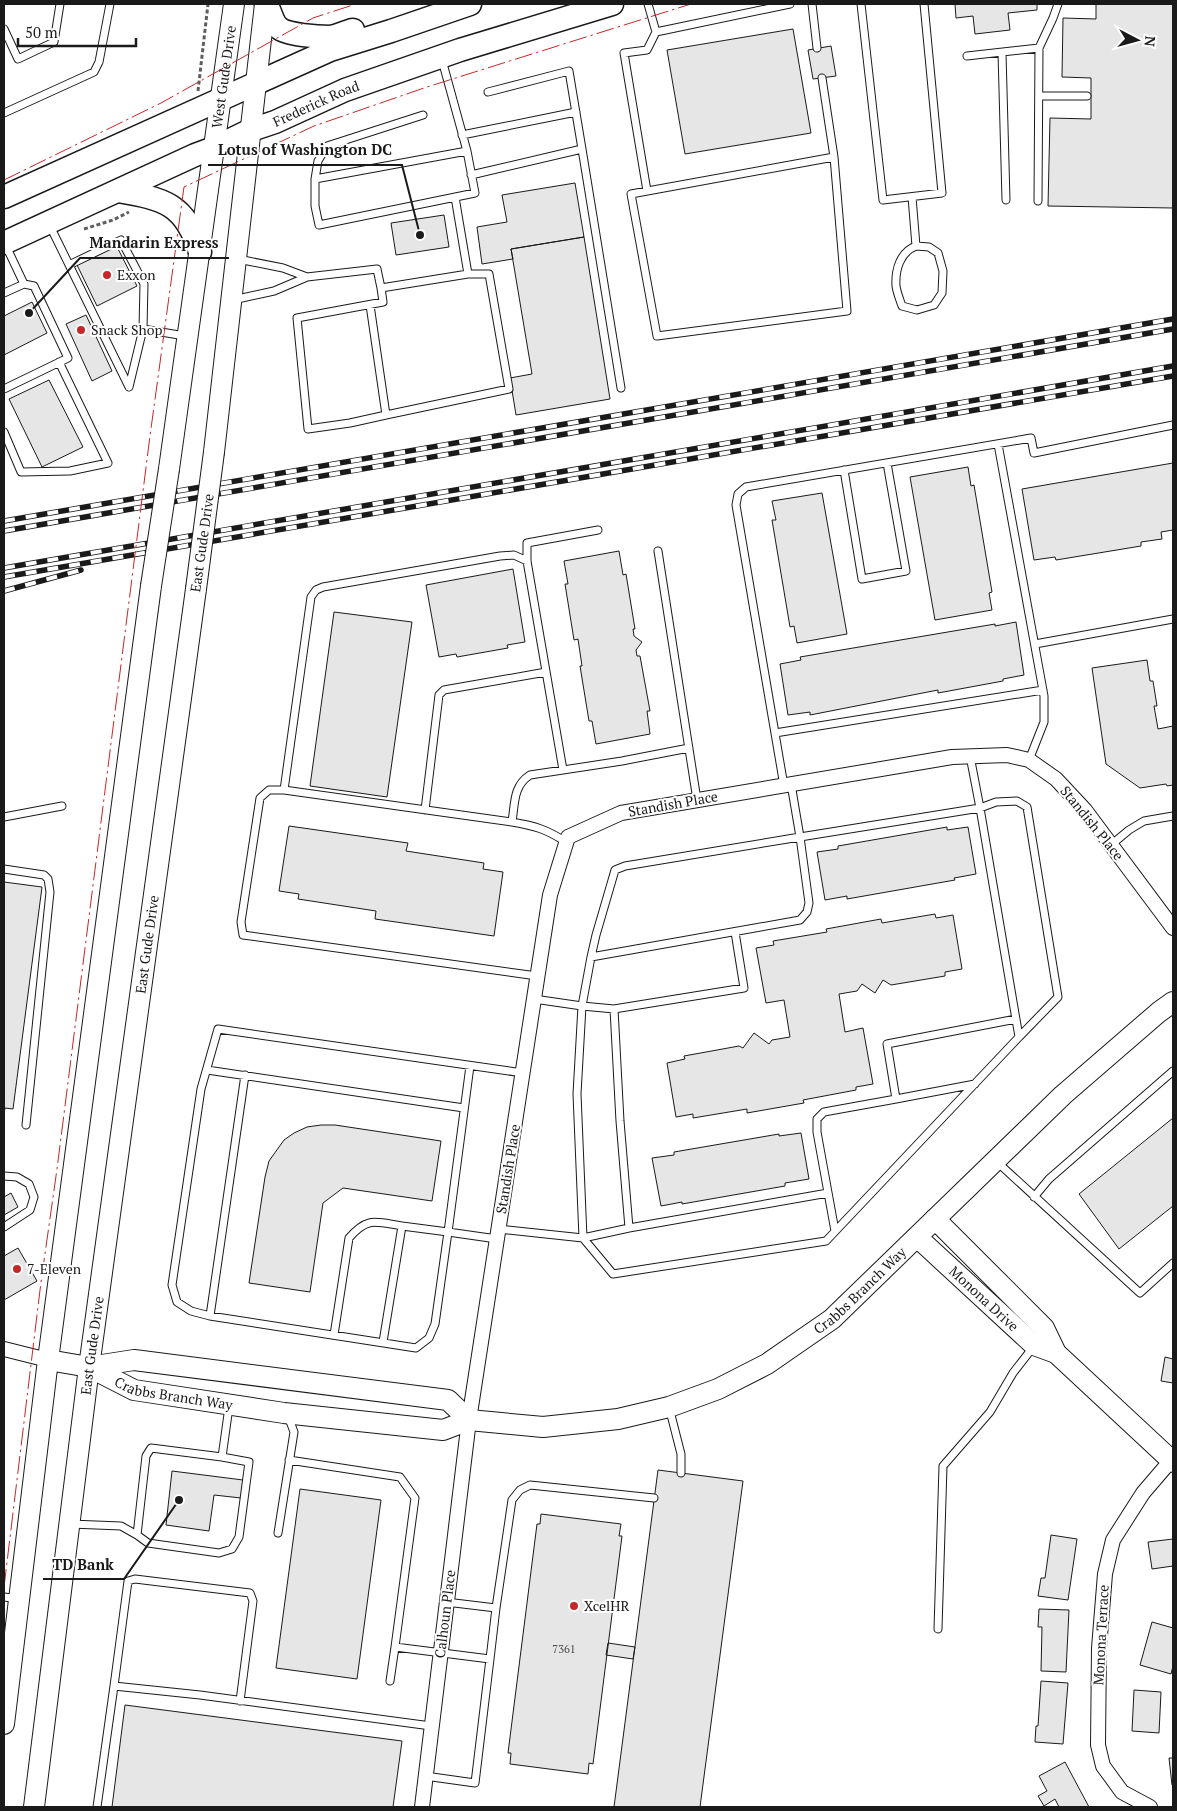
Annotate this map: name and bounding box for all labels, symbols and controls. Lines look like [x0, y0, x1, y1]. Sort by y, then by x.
scale bar [18, 15, 135, 47]
north arrow [1112, 15, 1162, 65]
text: 50 m [25, 22, 58, 42]
street label: West Gude Drive [207, 24, 240, 129]
text: N [1140, 35, 1160, 48]
street label: Frederick Road [270, 76, 362, 131]
callout: Lotus of Washington DC [208, 135, 402, 165]
text: Lotus of Washington DC [218, 139, 392, 159]
callout: Mandarin Express [80, 228, 229, 258]
text: Mandarin Express [89, 232, 219, 252]
place label: Exxon [117, 265, 156, 284]
marker: Exxon [101, 269, 113, 281]
place label: Snack Shop [91, 320, 163, 339]
marker: Snack Shop [75, 324, 87, 336]
street label: East Gude Drive [185, 493, 218, 593]
street label: Standish Place [1056, 781, 1128, 864]
street label: Standish Place [627, 786, 719, 821]
street label: East Gude Drive [130, 894, 163, 995]
street label: Standish Place [491, 1123, 524, 1215]
street label: Crabbs Branch Way [809, 1242, 910, 1338]
place label: 7-Eleven [27, 1259, 82, 1278]
street label: Monona Drive [945, 1261, 1023, 1335]
marker: 7-Eleven [11, 1263, 23, 1275]
street label: East Gude Drive [76, 1295, 108, 1396]
street label: Crabbs Branch Way [112, 1372, 235, 1414]
callout: TD Bank [43, 1549, 124, 1579]
text: TD Bank [52, 1554, 114, 1574]
street label: Calhoun Place [430, 1569, 459, 1659]
street label: Monona Terrace [1088, 1584, 1113, 1686]
place label: XcelHR [584, 1596, 629, 1615]
marker: XcelHR [568, 1600, 580, 1612]
house number: 7361 [552, 1642, 576, 1656]

